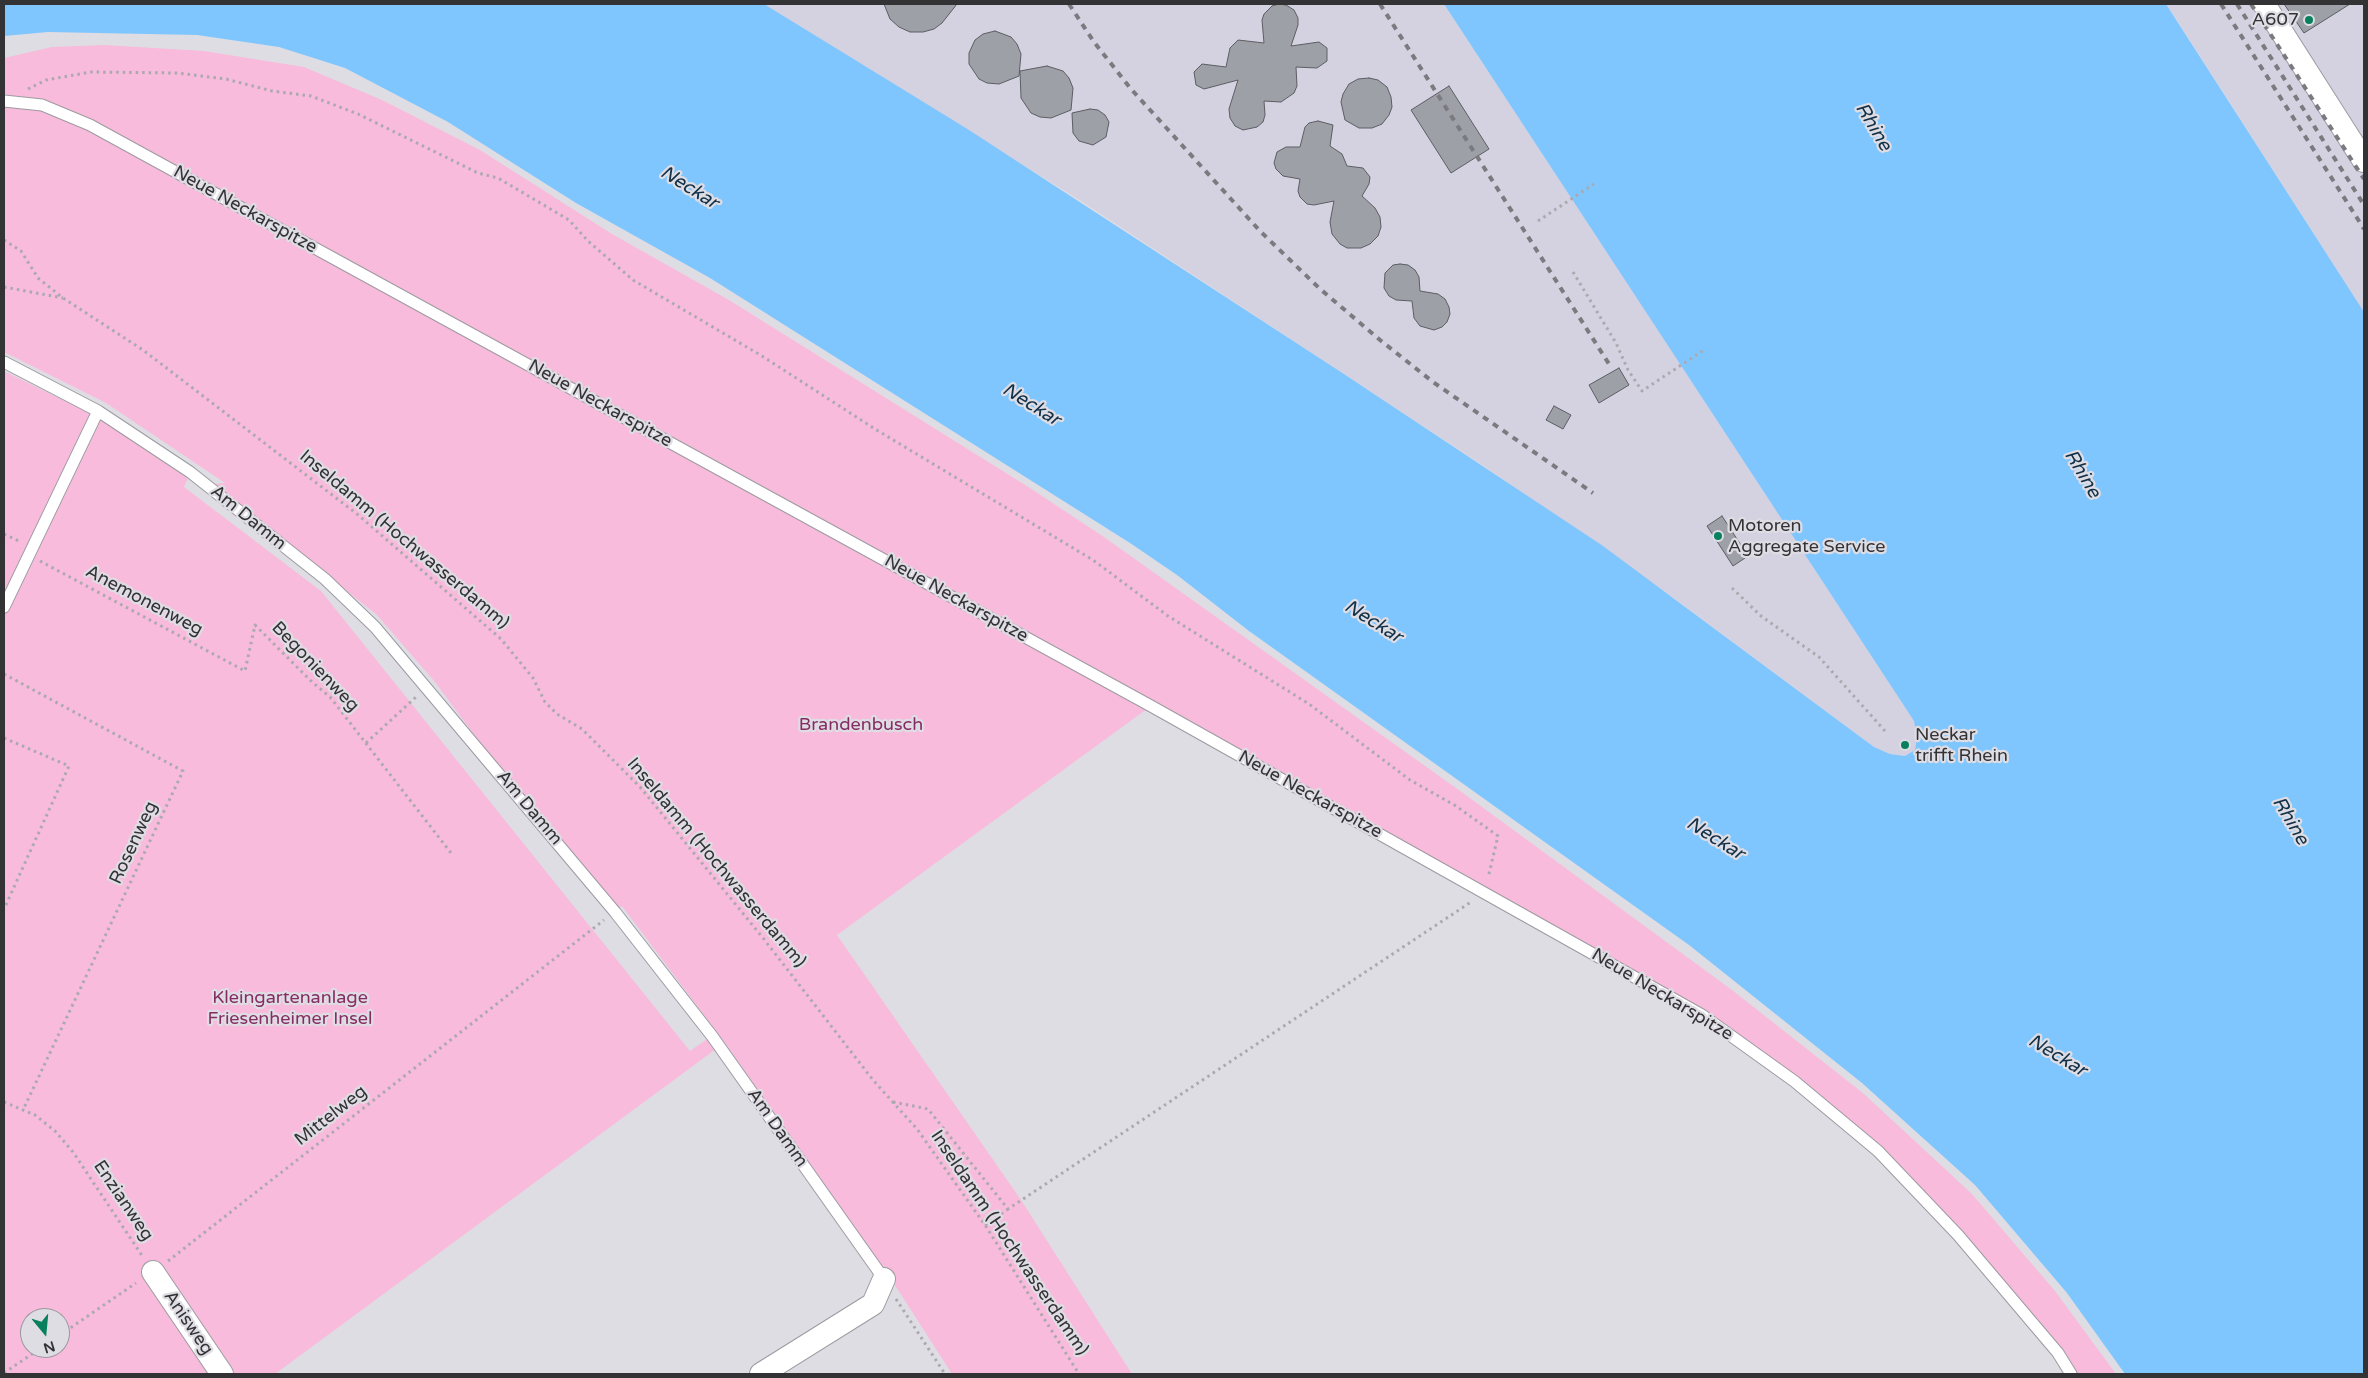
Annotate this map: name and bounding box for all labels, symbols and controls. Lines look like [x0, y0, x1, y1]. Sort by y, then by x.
place label: A607 [2252, 9, 2299, 31]
marker: A607 [2303, 14, 2315, 26]
water label: Rhine [1850, 99, 1896, 155]
street label: Neue Neckarspitze [169, 161, 321, 259]
water label: Neckar [656, 161, 722, 215]
street label: Neue Neckarspitze [524, 355, 676, 453]
water label: Neckar [998, 378, 1064, 432]
street label: Inseldamm (Hochwasserdamm) [295, 446, 513, 634]
water label: Rhine [2059, 446, 2105, 502]
street label: Am Damm [206, 481, 290, 555]
place label: Motoren Aggregate Service [1728, 515, 1886, 558]
marker: Motoren Aggregate Service [1712, 530, 1724, 542]
street label: Neue Neckarspitze [880, 550, 1032, 648]
street label: Anemonenweg [82, 561, 206, 641]
water label: Neckar [1340, 595, 1406, 649]
street label: Begonienweg [267, 617, 363, 717]
park label: Brandenbusch [799, 714, 923, 736]
place label: Neckar trifft Rhein [1915, 724, 2008, 766]
marker: Neckar trifft Rhein [1899, 739, 1911, 751]
street label: Neue Neckarspitze [1234, 746, 1386, 844]
street label: Inseldamm (Hochwasserdamm) [622, 754, 810, 972]
street label: Am Damm [491, 766, 567, 850]
water label: Rhine [2267, 793, 2313, 849]
street label: Rosenweg [105, 798, 163, 888]
water label: Neckar [1682, 812, 1748, 866]
street label: Neue Neckarspitze [1587, 944, 1737, 1046]
park label: Kleingartenanlage Friesenheimer Insel [208, 987, 372, 1030]
water label: Neckar [2024, 1030, 2090, 1082]
street label: Mittelweg [291, 1081, 371, 1151]
street label: Am Damm [742, 1085, 812, 1171]
street label: Inseldamm (Hochwasserdamm) [925, 1126, 1093, 1360]
street label: Enzianweg [88, 1157, 158, 1245]
street label: Anisweg [159, 1287, 217, 1359]
north arrow [20, 1308, 70, 1358]
text: N [41, 1337, 57, 1357]

